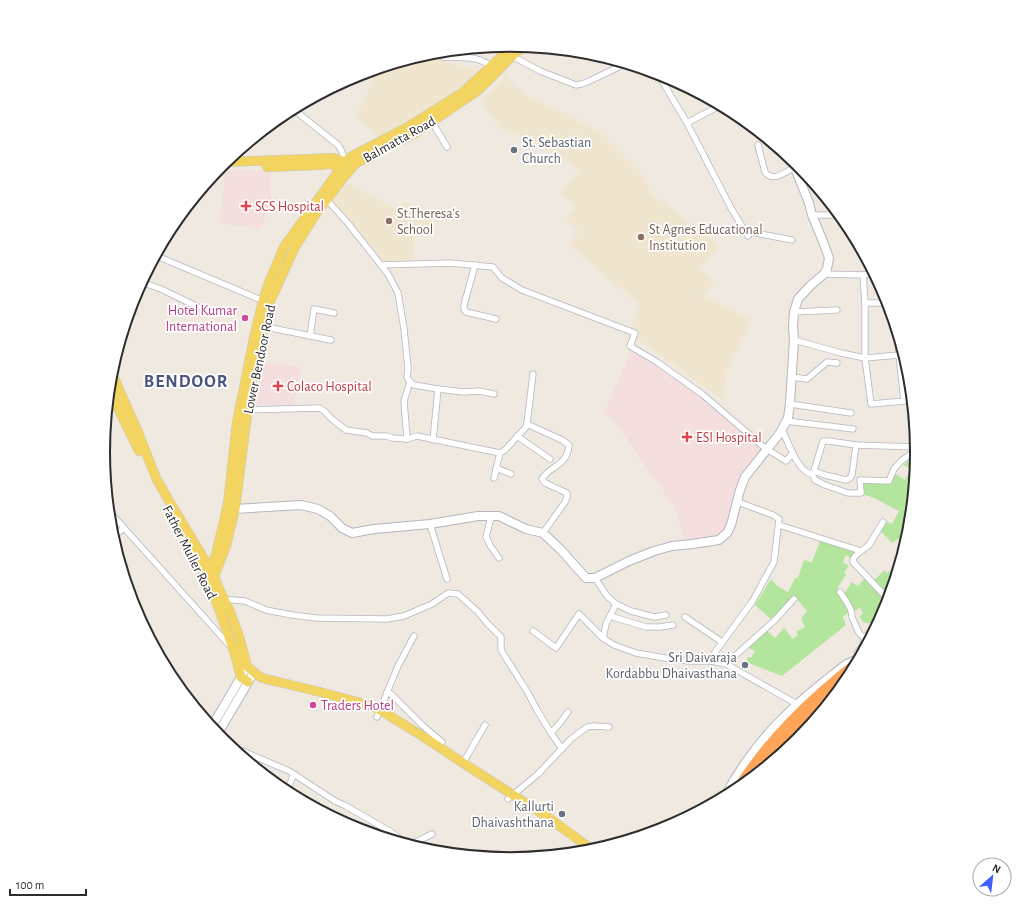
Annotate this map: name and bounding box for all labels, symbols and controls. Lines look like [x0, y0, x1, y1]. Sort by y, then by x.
street label: Balmatta Road [361, 114, 438, 166]
place label: St. Sebastian Church [522, 136, 591, 166]
marker: St. Sebastian Church [509, 145, 519, 155]
marker: SCS Hospital [240, 200, 252, 212]
place label: SCS Hospital [255, 200, 324, 214]
place label: St.Theresa's School [397, 207, 460, 237]
marker: St.Theresa's School [384, 216, 394, 226]
place label: St Agnes Educational Institution [649, 223, 763, 253]
marker: St Agnes Educational Institution [636, 232, 646, 242]
street label: Lower Bendoor Road [242, 303, 278, 415]
place label: Hotel Kumar International [165, 304, 237, 334]
marker: Hotel Kumar International [240, 313, 250, 323]
district label: BENDOOR [144, 373, 228, 391]
marker: Colaco Hospital [272, 380, 284, 392]
place label: Colaco Hospital [287, 380, 372, 394]
marker: ESI Hospital [681, 431, 693, 443]
place label: ESI Hospital [696, 431, 762, 445]
street label: Father Muller Road [159, 503, 219, 602]
place label: Sri Daivaraja Kordabbu Dhaivasthana [606, 651, 738, 681]
marker: Sri Daivaraja Kordabbu Dhaivasthana [740, 660, 750, 670]
place label: Traders Hotel [321, 699, 394, 713]
marker: Traders Hotel [308, 700, 318, 710]
place label: Kallurti Dhaivashthana [471, 800, 555, 830]
marker: Kallurti Dhaivashthana [557, 809, 567, 819]
north arrow [972, 857, 1012, 897]
text: N [990, 862, 1002, 875]
scale bar [10, 871, 86, 897]
text: 100 m [16, 879, 44, 891]

